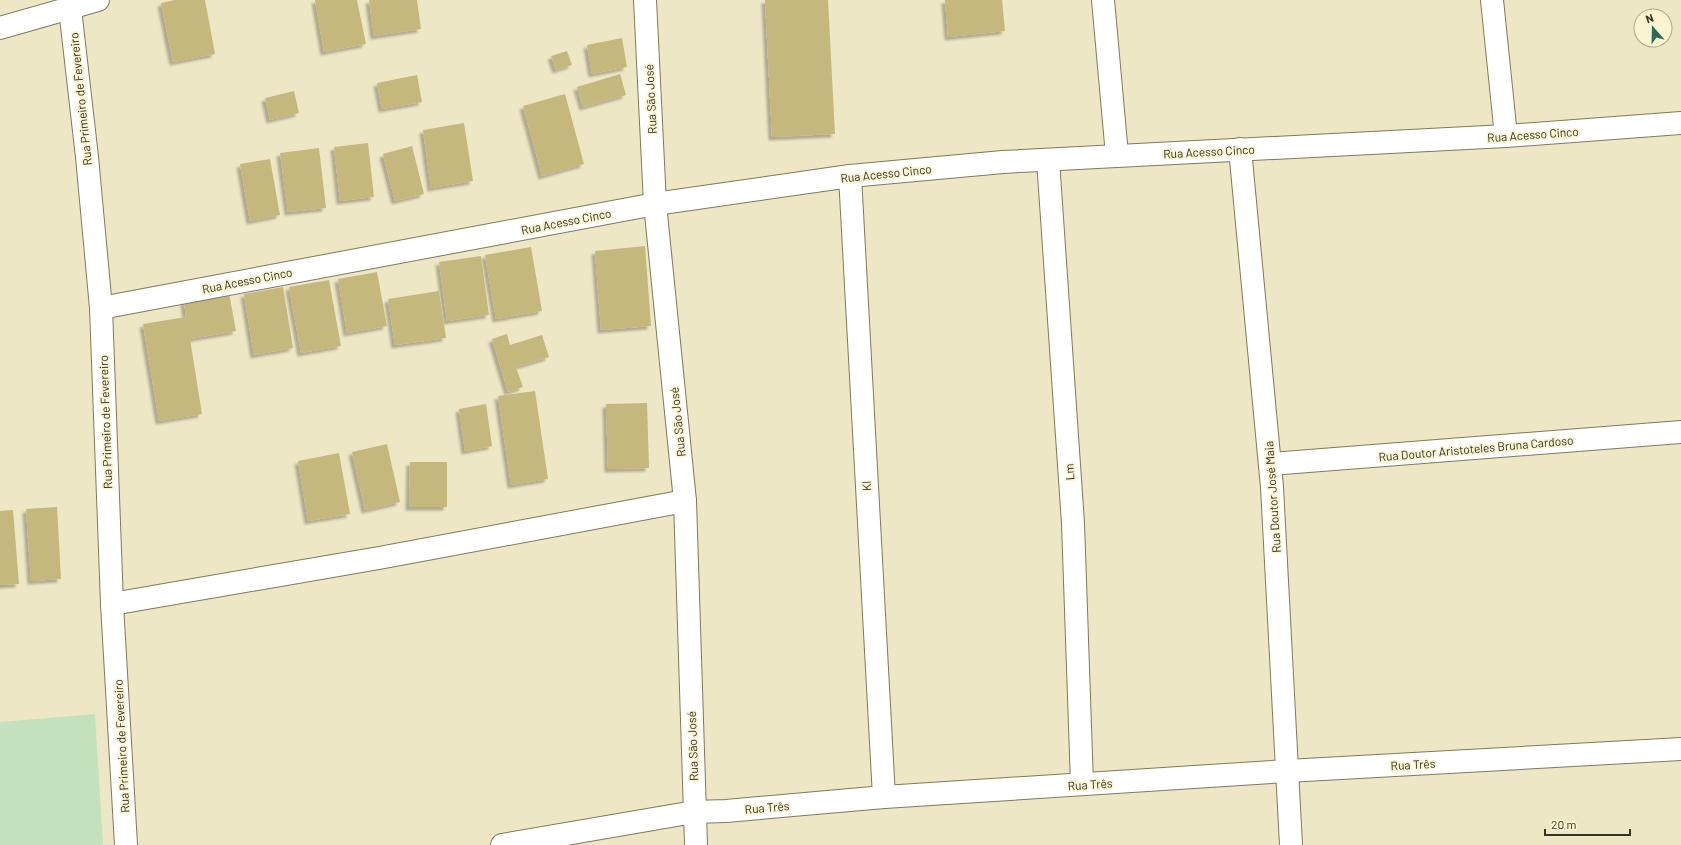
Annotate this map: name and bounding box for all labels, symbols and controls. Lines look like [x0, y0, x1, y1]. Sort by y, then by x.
north arrow [1633, 8, 1673, 48]
text: N [1644, 11, 1655, 25]
street label: Rua Primeiro de Fevereiro [66, 32, 94, 166]
street label: Rua São José [641, 64, 659, 134]
street label: Rua Acesso Cinco [1487, 124, 1579, 144]
street label: Rua Acesso Cinco [1163, 142, 1255, 160]
street label: Rua Acesso Cinco [840, 161, 932, 185]
street label: Rua Acesso Cinco [520, 205, 612, 237]
street label: Rua Acesso Cinco [201, 264, 293, 296]
street label: Rua Primeiro de Fevereiro [96, 355, 114, 489]
street label: Rua São José [666, 387, 688, 457]
street label: Rua Doutor Aristoteles Bruna Cardoso [1378, 433, 1574, 463]
street label: Rua Doutor José Maia [1261, 441, 1283, 553]
street label: Lm [1061, 463, 1077, 481]
street label: Kl [859, 481, 873, 491]
street label: Rua Primeiro de Fevereiro [111, 679, 131, 813]
street label: Rua São José [684, 711, 700, 781]
street label: Rua Três [1390, 756, 1436, 772]
street label: Rua Três [1067, 775, 1113, 793]
street label: Rua Três [744, 798, 790, 816]
scale bar [1545, 811, 1630, 837]
text: 20 m [1551, 817, 1577, 831]

